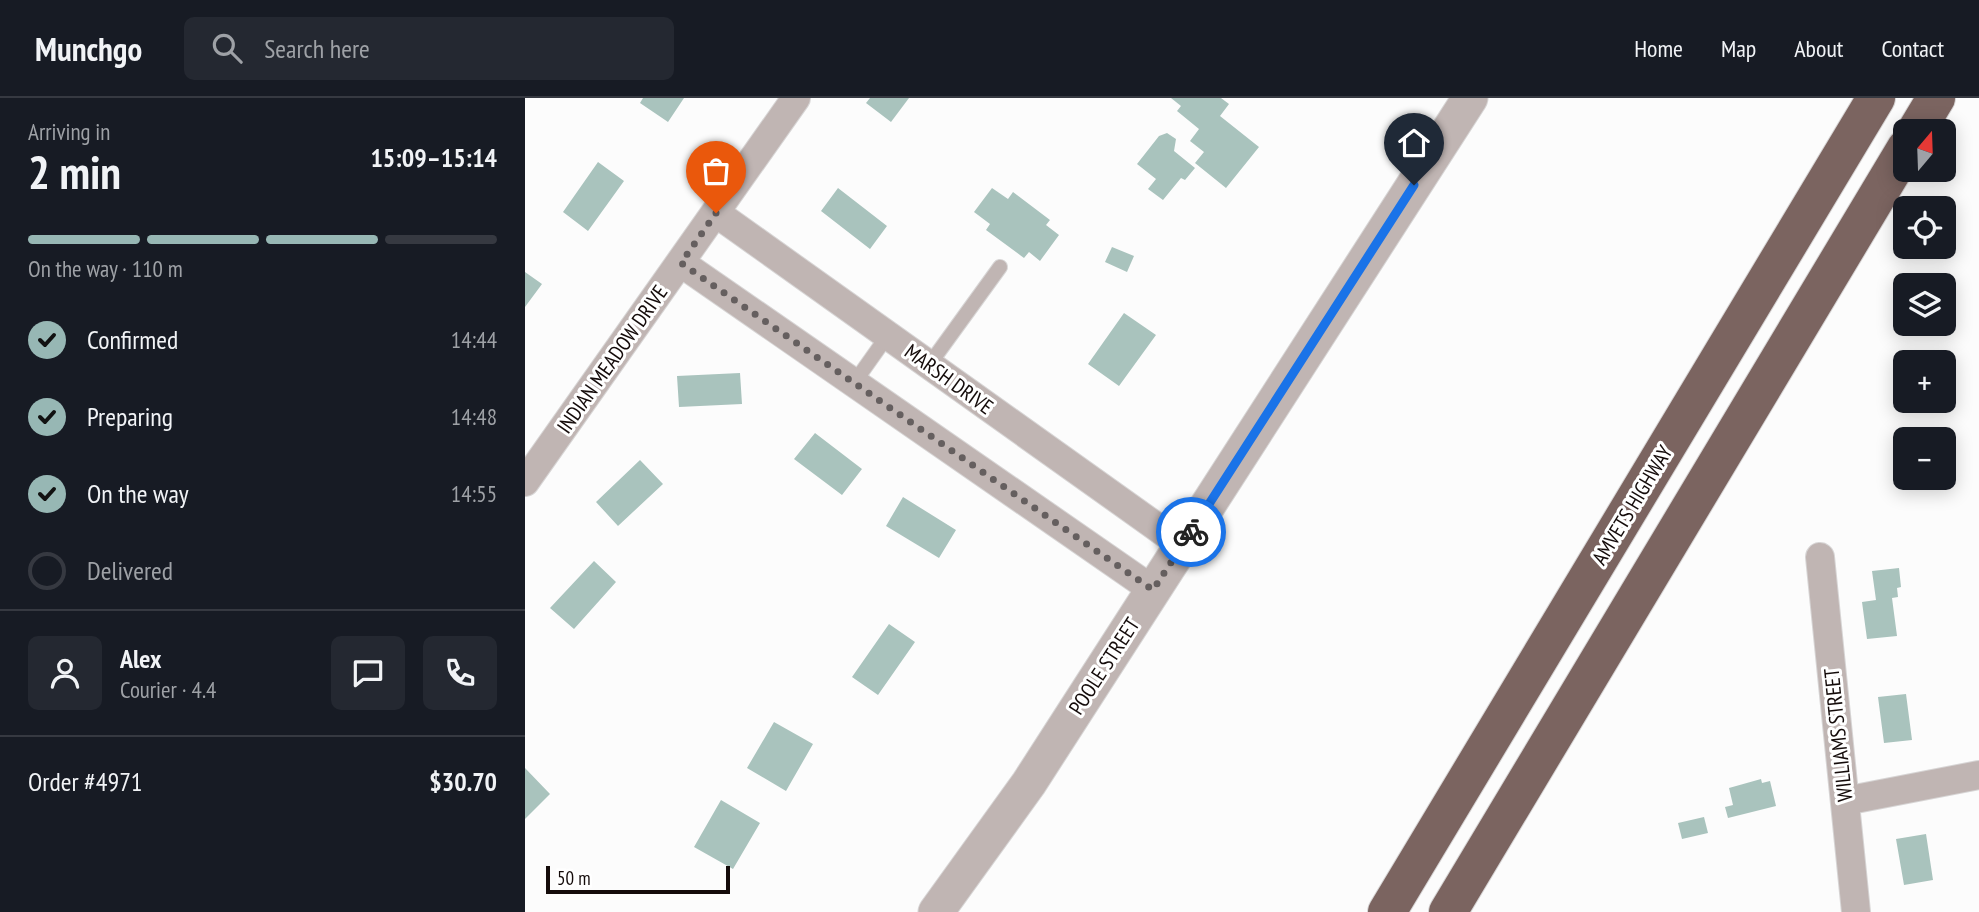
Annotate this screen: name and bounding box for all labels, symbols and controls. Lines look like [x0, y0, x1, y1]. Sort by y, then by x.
search box [184, 17, 674, 80]
text: Munchgo [35, 27, 142, 70]
icon: search [208, 29, 246, 67]
text: Search here [264, 32, 370, 65]
text: Home [1634, 33, 1683, 64]
text: Map [1721, 33, 1756, 64]
text: About [1794, 33, 1843, 64]
text: Contact [1881, 33, 1944, 64]
pin [1384, 113, 1444, 185]
text: Arriving in [28, 117, 110, 146]
north arrow [1893, 119, 1957, 182]
map controls [1893, 119, 1956, 490]
icon: home [1395, 124, 1433, 162]
text: 15:09–15:14 [370, 141, 497, 174]
pin [686, 141, 746, 213]
text: 2 min [28, 142, 121, 202]
icon: bag [697, 152, 735, 190]
button: locate [1893, 196, 1956, 259]
text: On the way · 110 m [28, 254, 183, 283]
button: layers [1893, 273, 1956, 336]
street label: INDIAN MEADOW DRIVE [551, 280, 673, 438]
icon: check [28, 321, 66, 359]
text: Confirmed [87, 323, 178, 356]
text: 14:44 [451, 325, 497, 354]
street label: MARSH DRIVE [899, 338, 999, 420]
button: + [1893, 350, 1956, 413]
icon: check [28, 398, 66, 436]
text: Preparing [87, 400, 173, 433]
text: 14:48 [451, 402, 497, 431]
button: − [1893, 427, 1956, 490]
street label: AMVETS HIGHWAY [1586, 440, 1678, 570]
icon: check [28, 475, 66, 513]
text: On the way [87, 477, 189, 510]
text: 14:55 [451, 479, 497, 508]
courier [1156, 497, 1226, 567]
icon: bike [1172, 513, 1210, 551]
text: Delivered [87, 554, 173, 587]
street label: POOLE STREET [1063, 612, 1146, 720]
button: person [28, 636, 102, 710]
button: chat [331, 636, 405, 710]
button: phone [423, 636, 497, 710]
text: Alex [120, 642, 161, 675]
street label: WILLIAMS STREET [1818, 666, 1858, 803]
text: Courier · 4.4 [120, 675, 216, 704]
text: Order #4971 [28, 765, 143, 798]
text: $30.70 [429, 765, 497, 798]
scale bar [546, 863, 730, 895]
text: 50 m [557, 866, 591, 890]

